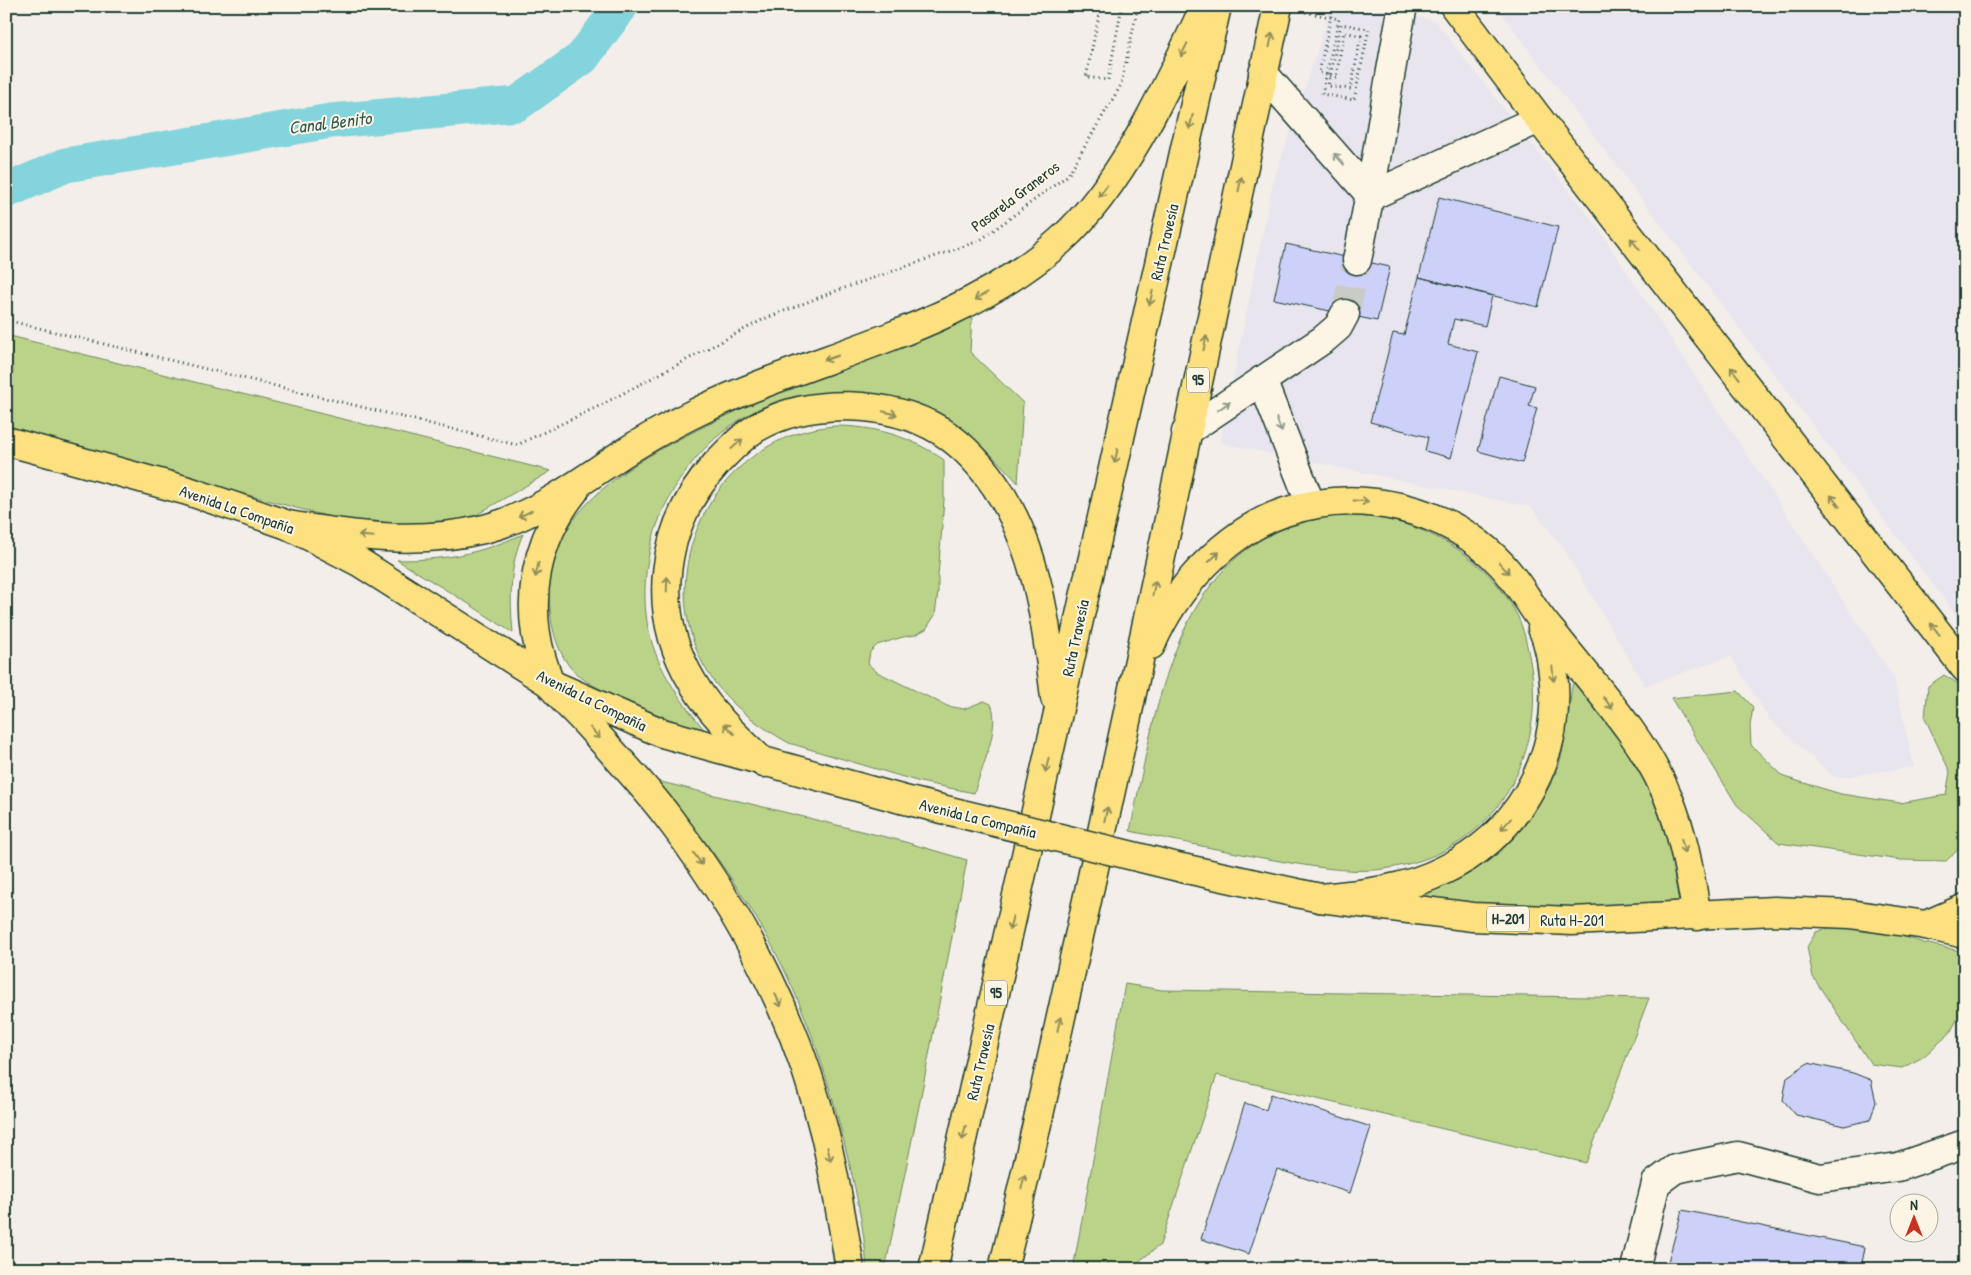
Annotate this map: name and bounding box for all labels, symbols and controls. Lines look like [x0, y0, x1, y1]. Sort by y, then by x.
one-way arrow [1267, 32, 1276, 48]
one-way arrow [1179, 42, 1188, 57]
water label: Canal Benito [287, 105, 374, 140]
one-way arrow [1186, 114, 1195, 130]
one-way arrow [1334, 153, 1345, 166]
street label: Pasarela Graneros [966, 155, 1064, 237]
one-way arrow [1235, 177, 1245, 193]
one-way arrow [1098, 184, 1108, 198]
street label: Ruta Travesía [1145, 202, 1183, 282]
one-way arrow [1630, 238, 1641, 251]
one-way arrow [1146, 289, 1155, 305]
one-way arrow [975, 291, 989, 301]
one-way arrow [1201, 335, 1211, 351]
one-way arrow [824, 354, 840, 363]
one-way arrow [1729, 367, 1740, 380]
road number: 95 [1187, 368, 1209, 392]
one-way arrow [1217, 401, 1231, 411]
one-way arrow [881, 409, 897, 418]
one-way arrow [1275, 417, 1285, 432]
one-way arrow [731, 438, 744, 449]
one-way arrow [1110, 448, 1120, 464]
street label: Avenida La Compañía [177, 479, 297, 539]
one-way arrow [1829, 495, 1840, 508]
one-way arrow [1353, 497, 1369, 506]
one-way arrow [518, 510, 533, 519]
one-way arrow [358, 532, 374, 541]
one-way arrow [1207, 551, 1220, 563]
one-way arrow [1498, 561, 1510, 574]
one-way arrow [532, 562, 541, 578]
one-way arrow [662, 577, 671, 593]
one-way arrow [1150, 580, 1160, 596]
street label: Ruta Travesía [1056, 598, 1094, 678]
one-way arrow [1930, 622, 1940, 636]
street label: Avenida La Compañía [533, 664, 651, 736]
one-way arrow [1548, 665, 1557, 681]
one-way arrow [1603, 696, 1614, 709]
one-way arrow [723, 723, 735, 735]
one-way arrow [590, 727, 601, 740]
one-way arrow [1042, 756, 1051, 772]
street label: Avenida La Compañía [917, 793, 1039, 843]
one-way arrow [1102, 806, 1111, 822]
one-way arrow [1500, 817, 1512, 830]
one-way arrow [1679, 837, 1688, 853]
one-way arrow [693, 852, 703, 866]
road number: H-201 [1487, 906, 1529, 932]
street label: Ruta H-201 [1540, 909, 1604, 931]
one-way arrow [1006, 915, 1015, 931]
road number: 95 [985, 980, 1007, 1006]
one-way arrow [774, 992, 783, 1007]
one-way arrow [1055, 1016, 1064, 1032]
street label: Ruta Travesía [961, 1022, 999, 1102]
one-way arrow [959, 1124, 968, 1140]
one-way arrow [825, 1146, 834, 1162]
one-way arrow [1019, 1175, 1028, 1191]
north arrow [1888, 1192, 1938, 1242]
text: N [1910, 1195, 1918, 1214]

